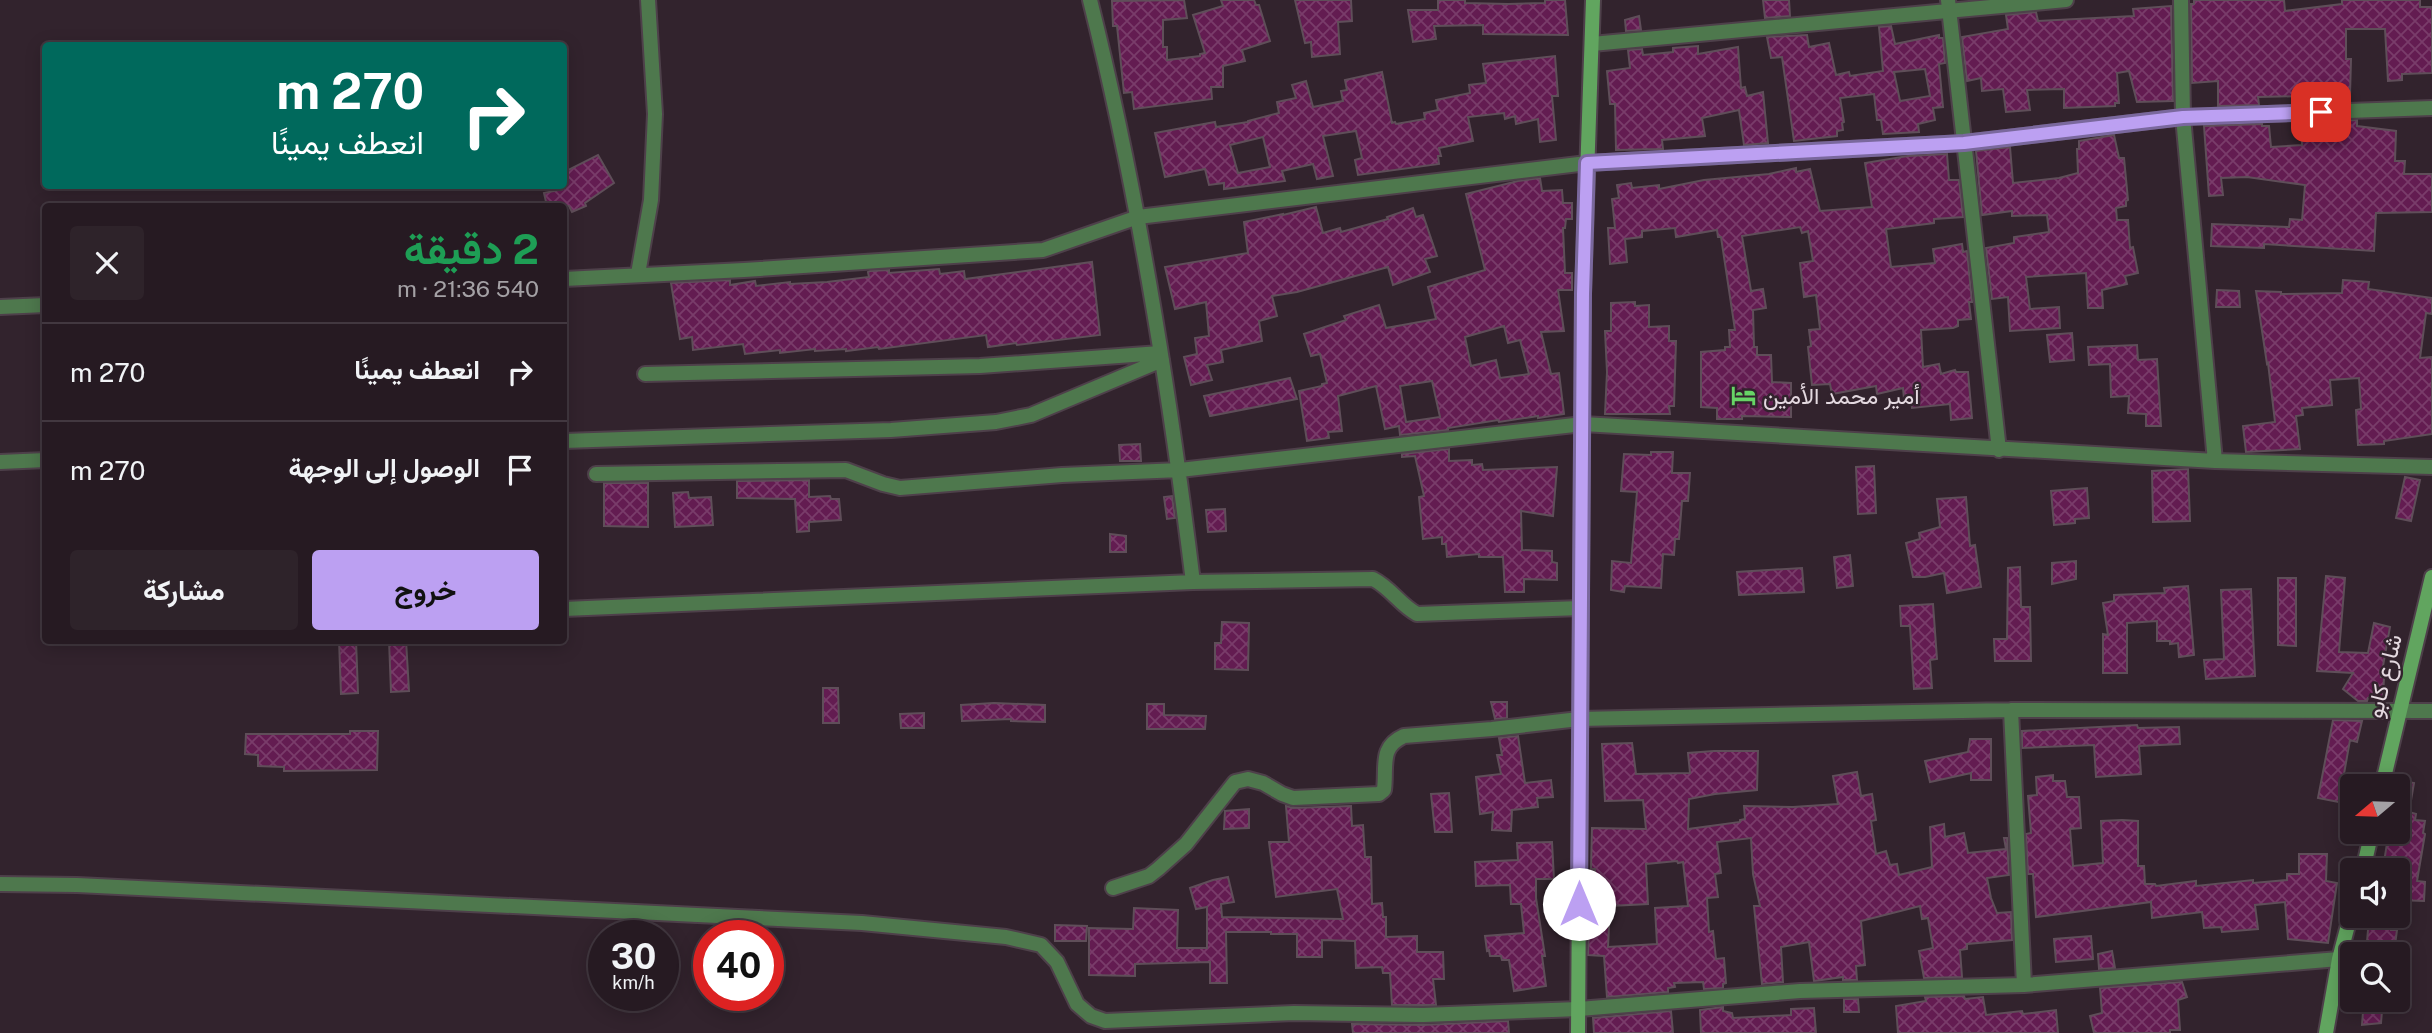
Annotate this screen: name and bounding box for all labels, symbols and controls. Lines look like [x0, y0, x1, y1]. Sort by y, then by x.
text: 270 m [276, 62, 424, 120]
icon: right [448, 70, 539, 161]
pin [2291, 82, 2351, 142]
icon: arrive [2302, 93, 2340, 131]
text: انعطف يمينًا [271, 124, 424, 161]
text: 2 دقيقة [404, 224, 539, 273]
button: close [70, 226, 144, 300]
text: 540 m · 21:36 [397, 275, 539, 302]
icon: right [501, 353, 539, 391]
text: انعطف يمينًا [354, 354, 480, 385]
text: 270 m [70, 357, 145, 388]
hotel icon: أمير محمد الأمين [1729, 382, 1757, 410]
place label: أمير محمد الأمين [1763, 382, 1920, 411]
icon: arrive [501, 451, 539, 489]
text: الوصول إلى الوجهة [289, 452, 480, 483]
text: 270 m [70, 455, 145, 486]
button: مشاركة [70, 550, 298, 630]
button: خروج [312, 550, 539, 630]
street label: شارع كابو [2360, 631, 2410, 721]
north arrow [2340, 774, 2410, 844]
map controls [2340, 774, 2410, 1012]
button: sound [2340, 858, 2410, 928]
position arrow [1542, 867, 1616, 941]
speed limit sign: 40 [693, 920, 784, 1011]
text: 30 [611, 936, 656, 977]
button: search [2340, 942, 2410, 1012]
text: km/h [612, 972, 655, 993]

